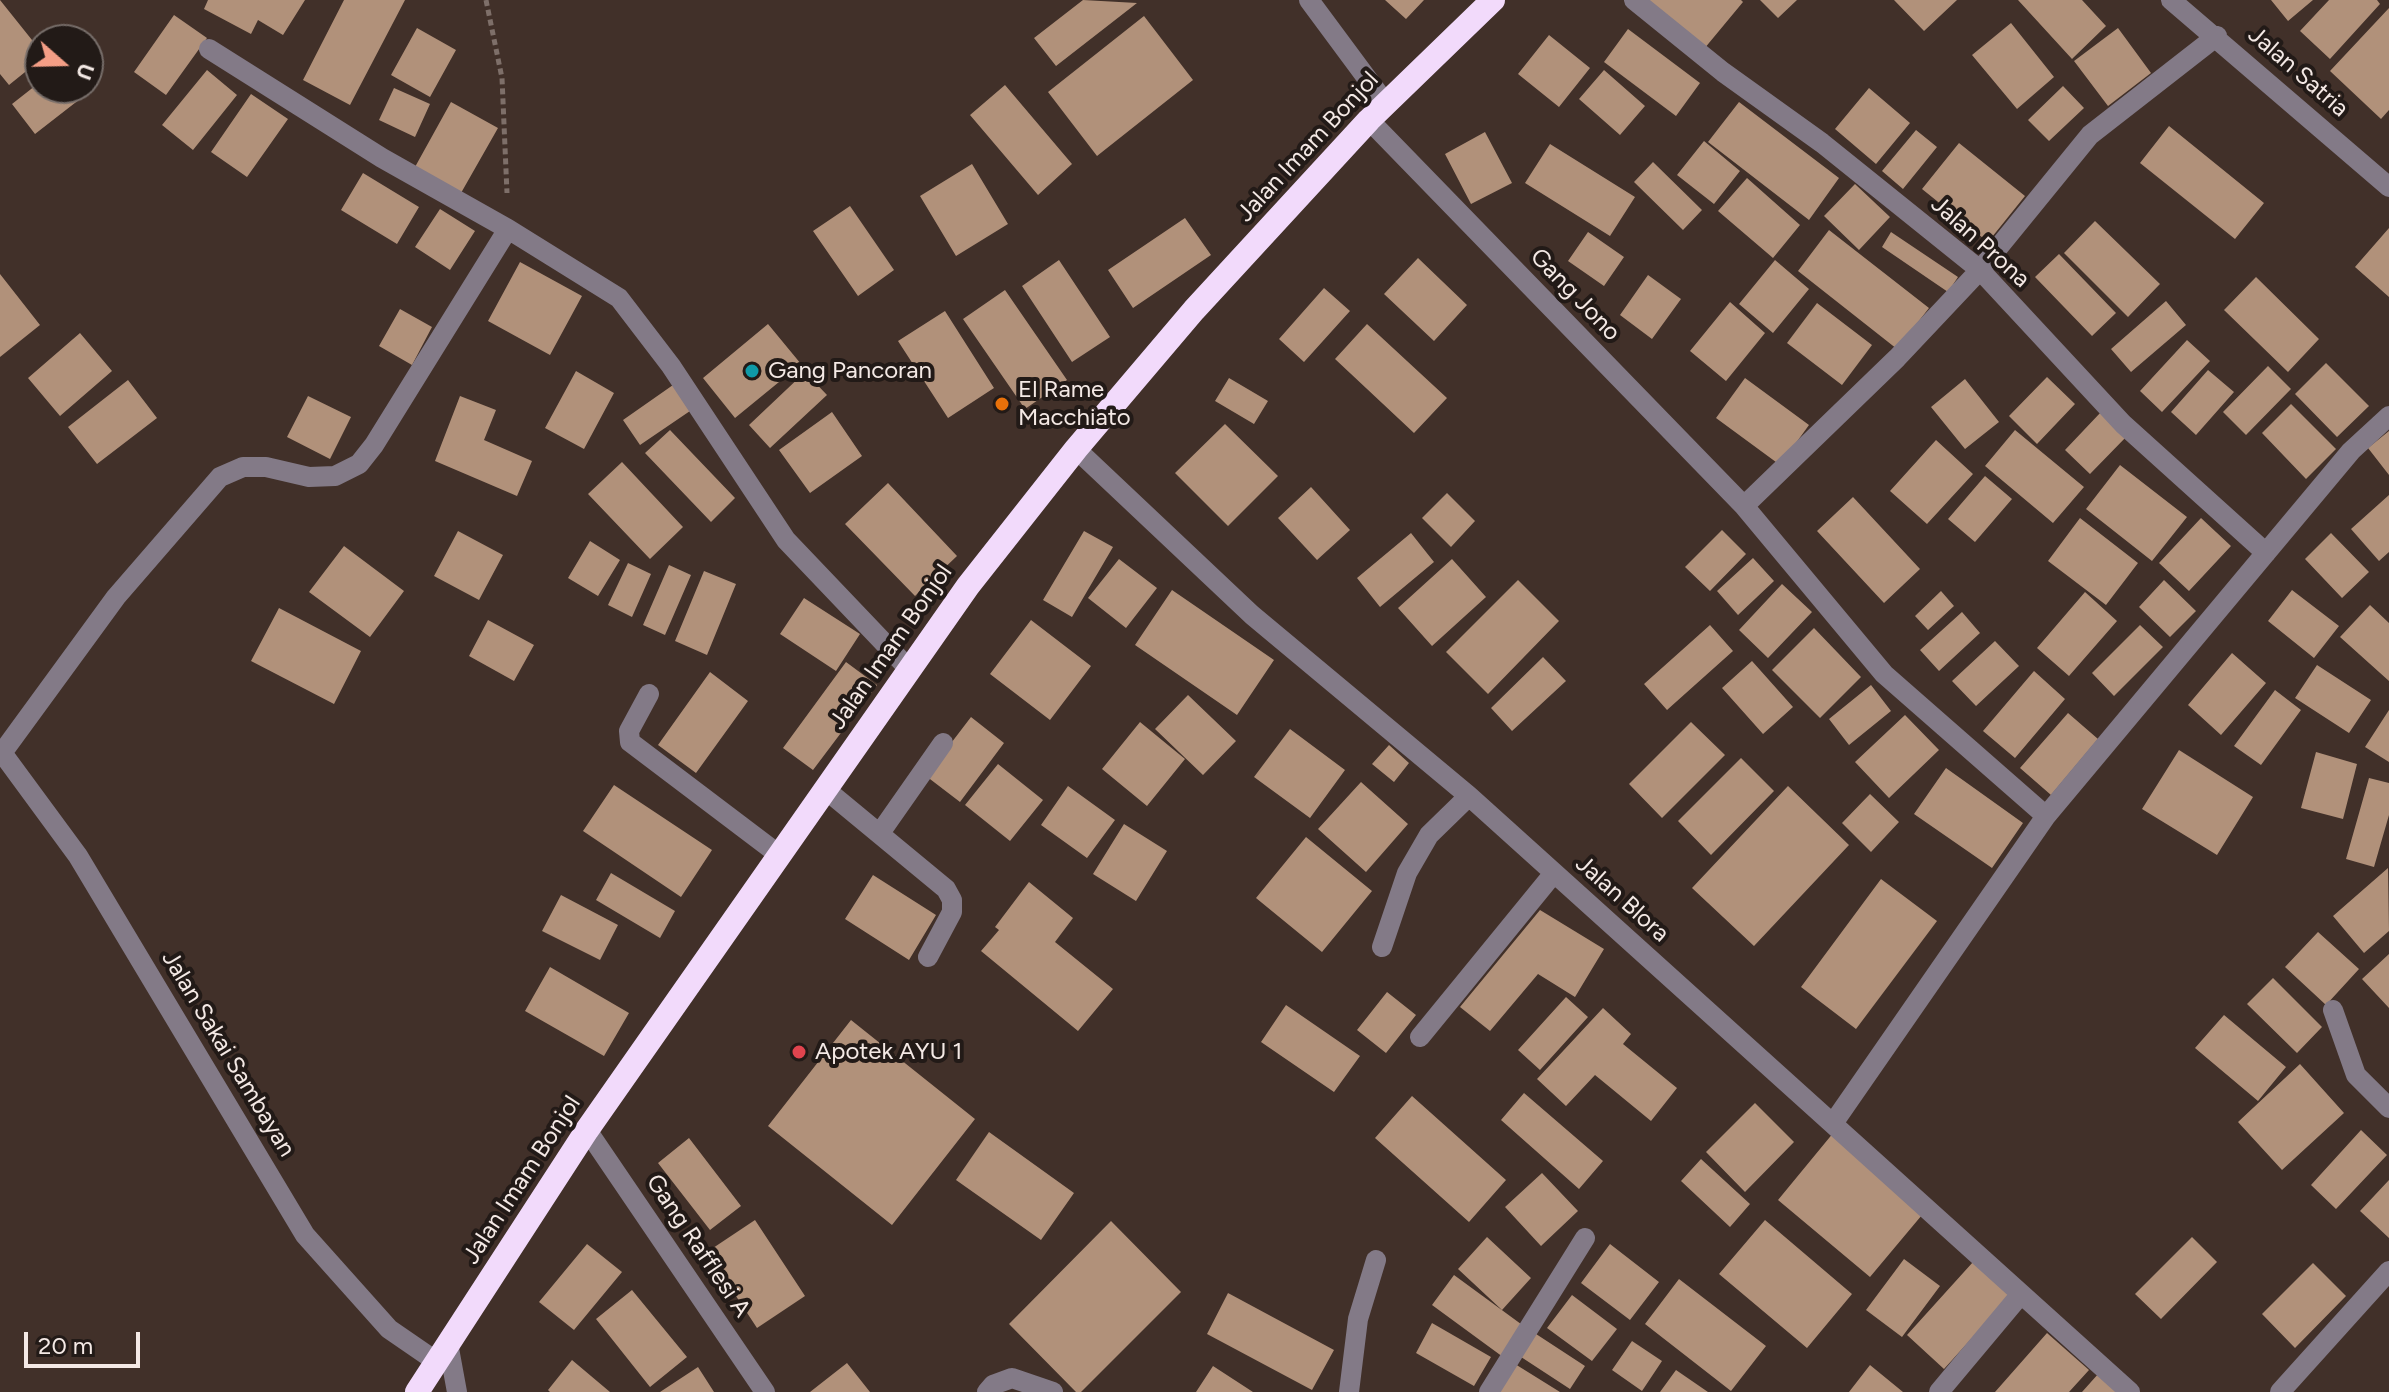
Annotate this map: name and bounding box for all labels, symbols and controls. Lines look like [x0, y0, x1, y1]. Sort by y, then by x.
street label: Jalan Satria [2242, 21, 2354, 123]
north arrow [24, 24, 104, 104]
text: U [70, 60, 100, 84]
street label: Jalan Imam Bonjol [1231, 66, 1385, 228]
street label: Jalan Prona [1925, 190, 2035, 294]
street label: Gang Jono [1524, 243, 1626, 347]
place label: Gang Pancoran [768, 357, 932, 385]
marker: Gang Pancoran [743, 362, 761, 380]
place label: El Rame Macchiato [1018, 376, 1131, 432]
marker: El Rame Macchiato [993, 395, 1011, 413]
street label: Jalan Imam Bonjol [823, 559, 959, 735]
street label: Jalan Blora [1569, 850, 1675, 948]
street label: Jalan Sakai Sambayan [155, 946, 301, 1162]
place label: Apotek AYU 1 [815, 1038, 962, 1066]
marker: Apotek AYU 1 [790, 1043, 808, 1061]
street label: Jalan Imam Bonjol [457, 1091, 587, 1269]
street label: Gang Rafflesi A [640, 1169, 756, 1323]
scale bar [28, 1316, 144, 1366]
text: 20 m [38, 1331, 93, 1360]

